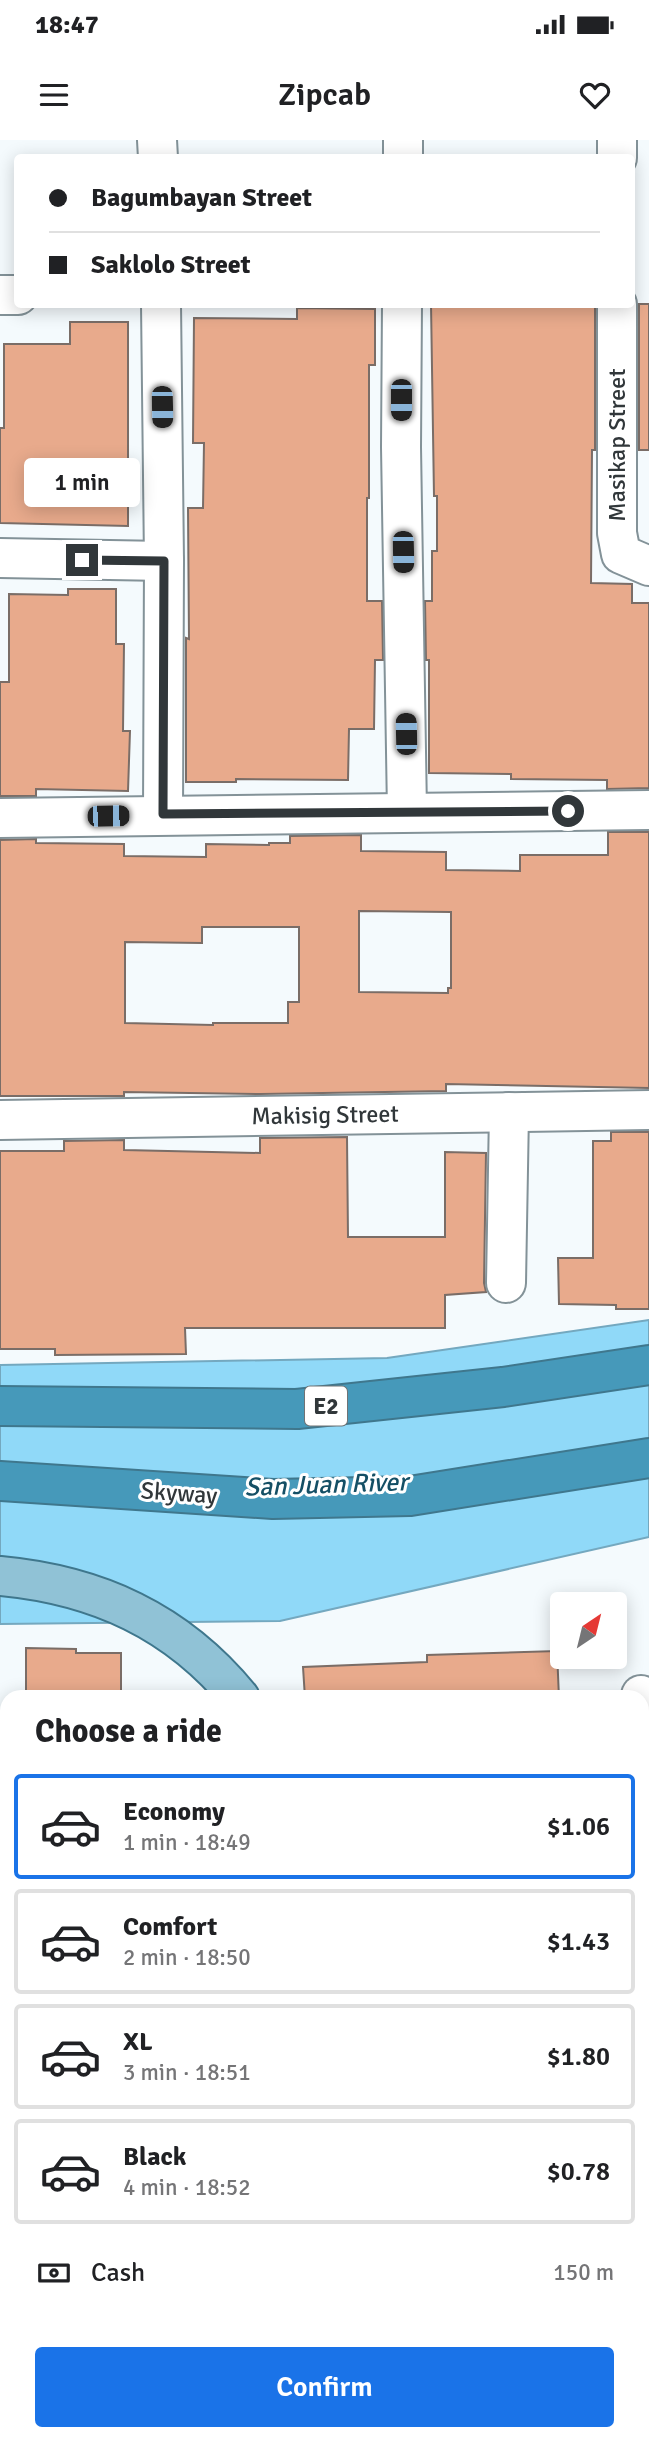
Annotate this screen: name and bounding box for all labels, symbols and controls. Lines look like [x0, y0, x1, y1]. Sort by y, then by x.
text: 18:47 [35, 9, 99, 41]
text: Zipcab [278, 75, 371, 114]
icon: menu [35, 76, 73, 114]
icon: heart [576, 76, 614, 114]
text: Bagumbayan Street [91, 182, 312, 214]
text: Saklolo Street [91, 249, 250, 281]
street label: Masikap Street [602, 368, 632, 522]
car [391, 379, 412, 421]
car [152, 386, 173, 428]
callout: 1 min [24, 458, 140, 508]
text: 1 min [54, 468, 110, 497]
car [393, 531, 414, 573]
route end [66, 544, 98, 576]
car [396, 713, 417, 755]
route start [552, 795, 584, 827]
car [87, 805, 130, 827]
street label: Makisig Street [251, 1099, 399, 1131]
road number: E2 [305, 1386, 347, 1426]
water label: San Juan River [244, 1466, 411, 1504]
street label: Skyway [140, 1475, 218, 1511]
north arrow [550, 1592, 626, 1670]
map controls [550, 1592, 627, 1669]
text: Choose a ride [35, 1712, 222, 1751]
icon: car [39, 1795, 102, 1858]
text: Economy [123, 1796, 225, 1828]
text: $1.06 [547, 1811, 610, 1843]
text: 1 min · 18:49 [123, 1828, 251, 1857]
icon: car [39, 1910, 102, 1973]
text: Comfort [123, 1911, 217, 1943]
text: $1.43 [547, 1926, 610, 1958]
text: 2 min · 18:50 [123, 1943, 251, 1972]
icon: car [39, 2025, 102, 2088]
text: XL [123, 2026, 153, 2058]
text: $1.80 [547, 2041, 610, 2073]
text: 3 min · 18:51 [123, 2058, 251, 2087]
icon: car [39, 2140, 102, 2203]
text: Black [123, 2141, 186, 2173]
text: $0.78 [547, 2156, 610, 2188]
text: 4 min · 18:52 [123, 2173, 251, 2202]
icon: cash [35, 2254, 73, 2292]
text: Cash [91, 2257, 145, 2289]
text: 150 m [553, 2258, 614, 2287]
button: Confirm [35, 2347, 614, 2427]

